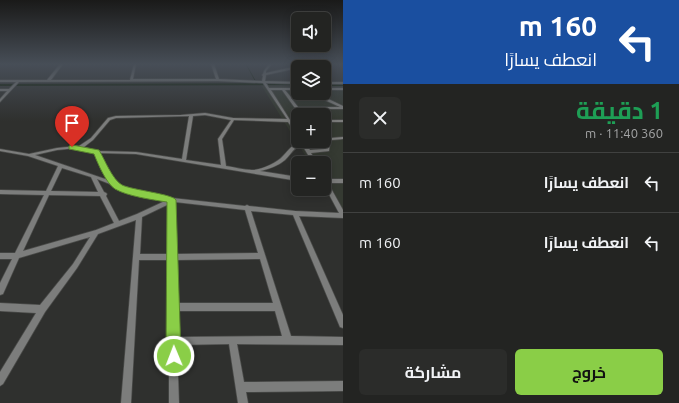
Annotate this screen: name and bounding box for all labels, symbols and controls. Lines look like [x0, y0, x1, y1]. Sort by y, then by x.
text: 160 m [519, 10, 597, 41]
map controls [291, 12, 331, 196]
button: sound [291, 12, 331, 52]
icon: left [611, 16, 663, 68]
text: انعطف يسارًا [504, 49, 597, 69]
button: layers [291, 60, 331, 100]
button: close [359, 97, 401, 139]
text: 1 دقيقة [576, 97, 663, 124]
pin [55, 106, 89, 147]
button: + [291, 108, 331, 148]
icon: arrive [61, 112, 83, 134]
text: 360 m · 11:40 [585, 126, 663, 140]
button: − [291, 156, 331, 196]
icon: left [641, 172, 663, 194]
text: 160 m [359, 174, 401, 191]
text: انعطف يسارًا [544, 174, 629, 191]
icon: left [641, 232, 663, 254]
text: 160 m [359, 234, 401, 251]
text: انعطف يسارًا [544, 234, 629, 251]
position arrow [153, 335, 195, 377]
button: مشاركة [359, 349, 507, 395]
button: خروج [515, 349, 663, 395]

